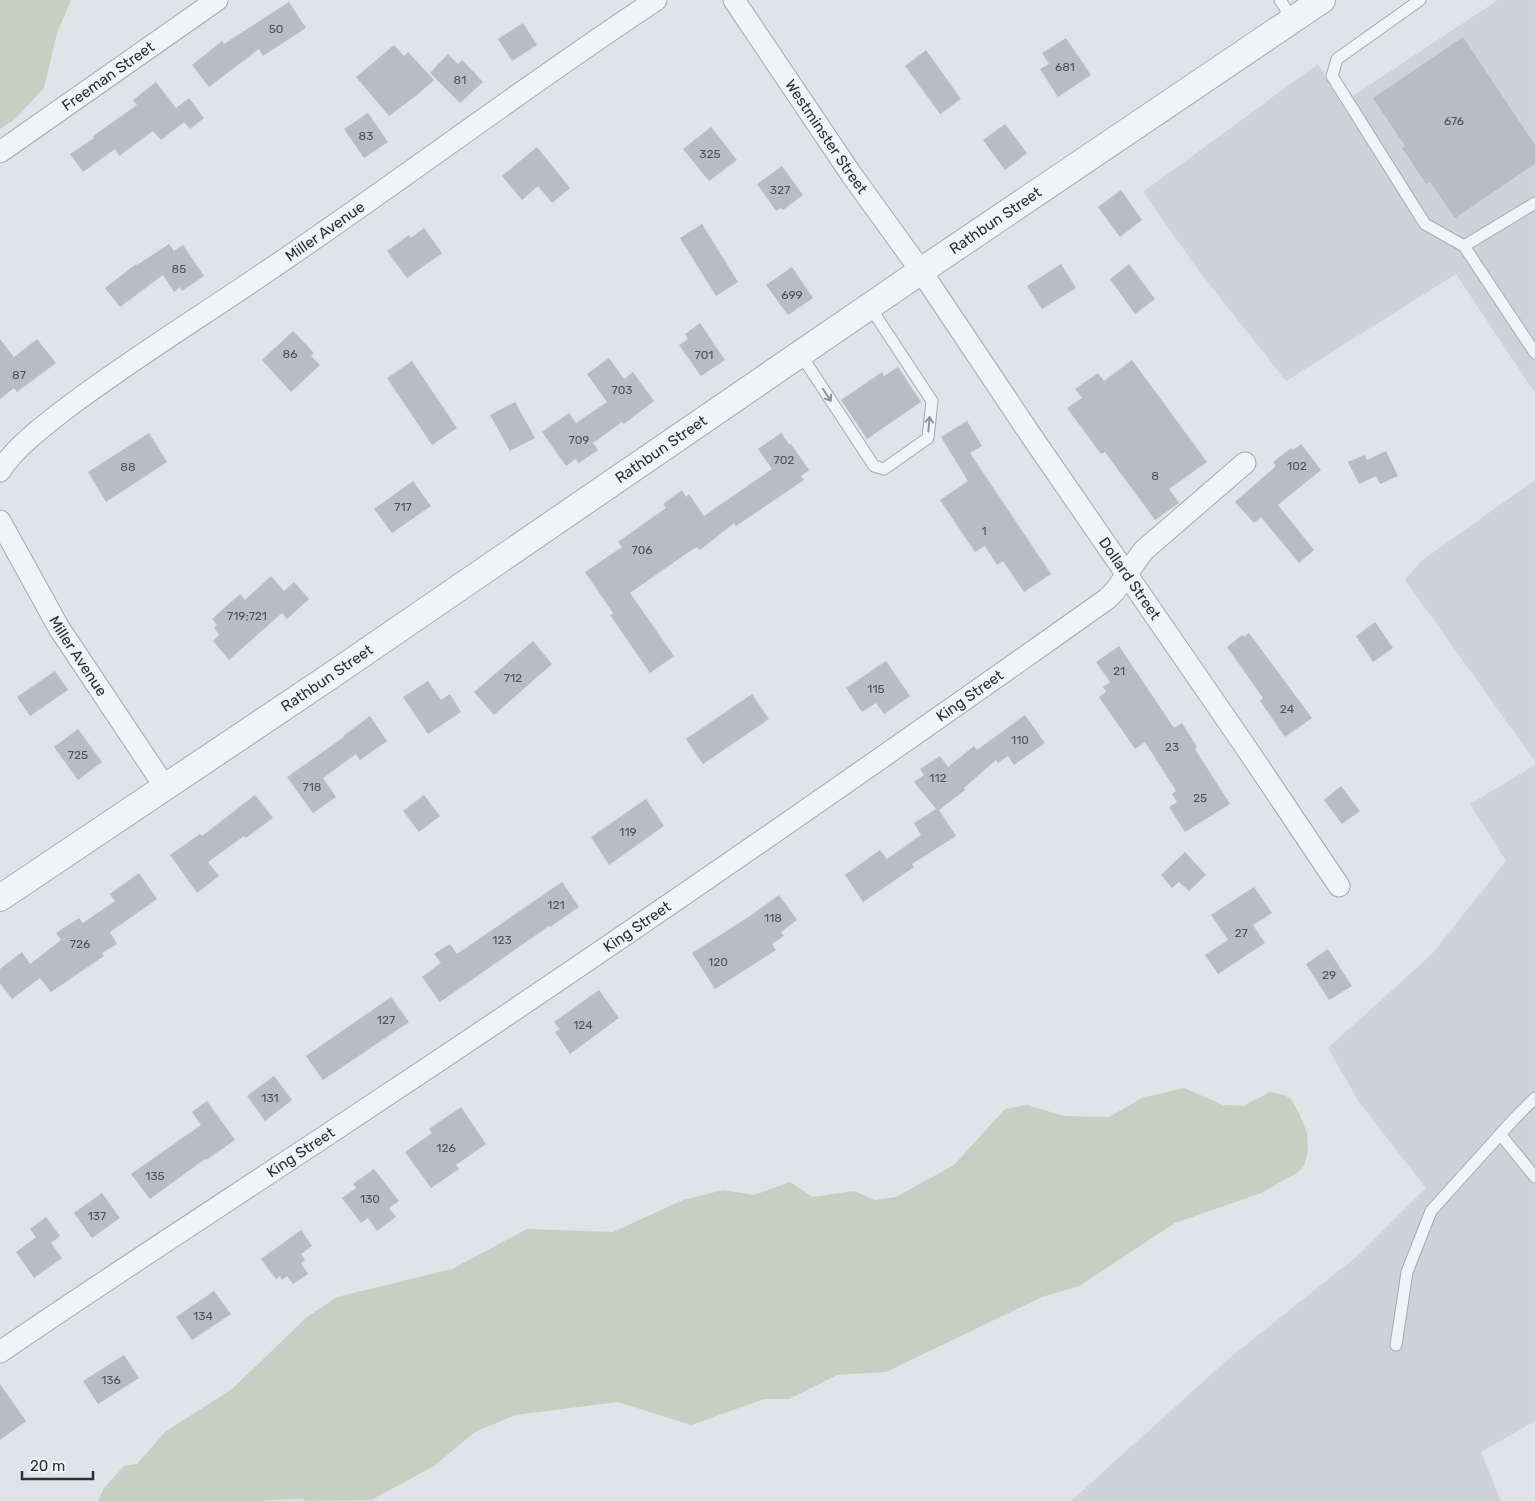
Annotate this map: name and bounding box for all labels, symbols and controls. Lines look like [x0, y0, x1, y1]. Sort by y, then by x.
house number: 50 [269, 22, 283, 36]
street label: Freeman Street [58, 38, 158, 115]
house number: 681 [1055, 60, 1075, 74]
house number: 81 [454, 73, 466, 87]
street label: Westminster Street [781, 76, 871, 198]
house number: 676 [1444, 114, 1464, 128]
house number: 83 [359, 129, 373, 143]
house number: 325 [699, 147, 721, 161]
house number: 327 [770, 183, 790, 197]
street label: Rathbun Street [946, 183, 1045, 258]
street label: Miller Avenue [282, 198, 368, 265]
house number: 85 [172, 262, 186, 276]
house number: 699 [781, 288, 803, 302]
house number: 86 [283, 347, 297, 361]
house number: 701 [695, 348, 713, 362]
house number: 87 [12, 368, 26, 382]
house number: 703 [612, 383, 633, 397]
one-way arrow [823, 388, 833, 402]
street label: Rathbun Street [612, 411, 710, 487]
one-way arrow [925, 416, 934, 432]
house number: 709 [569, 433, 589, 447]
house number: 702 [774, 453, 794, 467]
house number: 102 [1287, 459, 1307, 473]
house number: 88 [120, 460, 136, 474]
house number: 8 [1151, 469, 1159, 483]
house number: 717 [394, 500, 412, 514]
house number: 1 [981, 524, 987, 538]
street label: Dollard Street [1095, 534, 1164, 623]
house number: 706 [631, 543, 653, 557]
house number: 719;721 [227, 609, 267, 623]
street label: Miller Avenue [45, 613, 111, 700]
street label: Rathbun Street [278, 641, 376, 716]
house number: 21 [1113, 664, 1125, 678]
street label: King Street [933, 666, 1007, 726]
house number: 712 [504, 671, 522, 685]
house number: 115 [867, 682, 885, 696]
house number: 24 [1280, 702, 1295, 716]
house number: 110 [1011, 733, 1029, 747]
house number: 23 [1165, 740, 1179, 754]
house number: 725 [68, 748, 88, 762]
house number: 112 [929, 771, 947, 785]
house number: 718 [303, 780, 321, 794]
house number: 25 [1193, 791, 1207, 805]
house number: 119 [619, 825, 637, 839]
street label: King Street [600, 897, 674, 956]
house number: 121 [547, 898, 565, 912]
house number: 118 [764, 911, 782, 925]
house number: 27 [1234, 926, 1248, 940]
house number: 123 [492, 933, 512, 947]
house number: 726 [70, 937, 90, 951]
house number: 120 [708, 955, 728, 969]
house number: 29 [1322, 968, 1336, 982]
house number: 127 [377, 1013, 395, 1027]
house number: 124 [573, 1018, 593, 1032]
house number: 131 [261, 1091, 279, 1105]
street label: King Street [263, 1123, 338, 1181]
house number: 126 [436, 1141, 456, 1155]
house number: 135 [145, 1169, 165, 1183]
house number: 130 [360, 1192, 380, 1206]
house number: 137 [88, 1209, 106, 1223]
house number: 134 [193, 1309, 213, 1323]
house number: 136 [101, 1373, 121, 1387]
scale bar [22, 1448, 94, 1480]
text: 20 m [30, 1457, 65, 1475]

